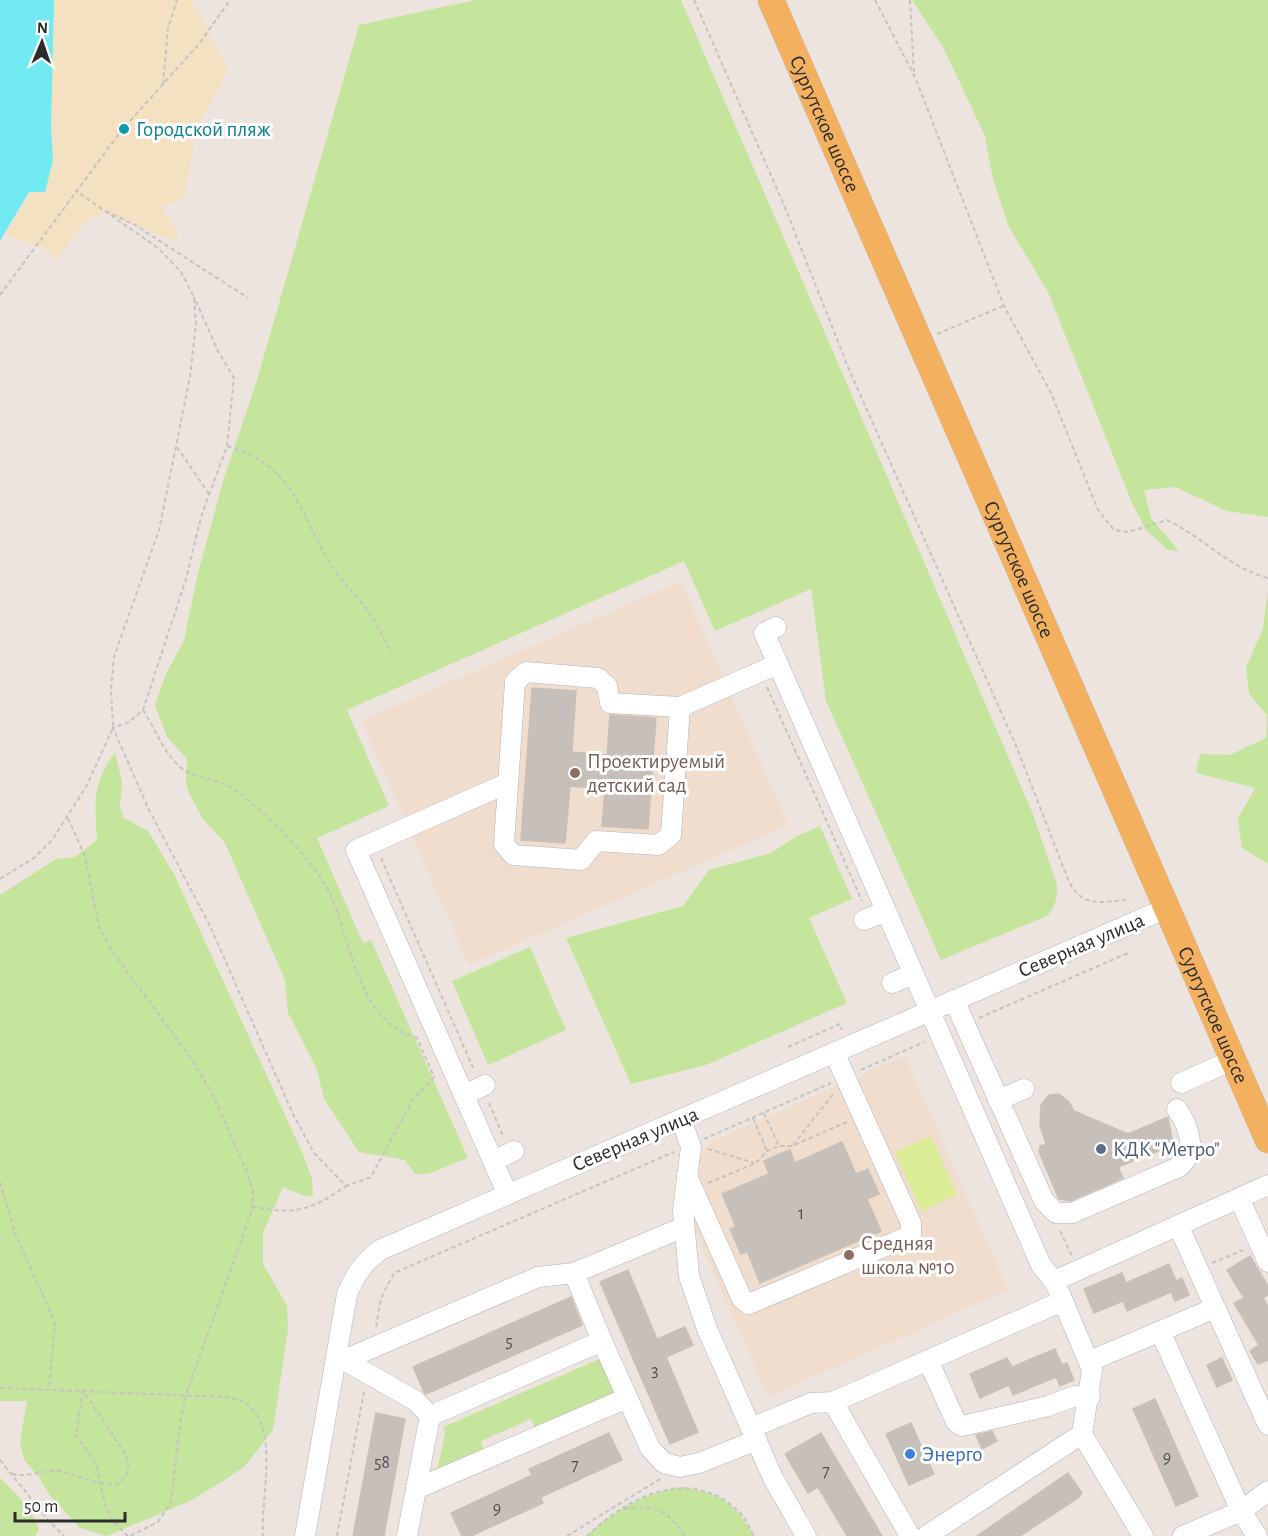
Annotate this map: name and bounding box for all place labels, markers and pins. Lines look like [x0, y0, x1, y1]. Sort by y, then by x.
place label: Городской пляж [136, 119, 271, 140]
marker: Городской пляж [117, 122, 131, 136]
place label: Проектируемый детский сад [587, 751, 725, 796]
marker: Проектируемый детский сад [568, 766, 582, 780]
place label: КДК "Метро" [1113, 1139, 1220, 1160]
marker: КДК "Метро" [1094, 1142, 1108, 1156]
place label: Средняя школа №10 [861, 1233, 954, 1278]
marker: Средняя школа №10 [842, 1248, 856, 1262]
place label: Энерго [922, 1444, 983, 1465]
marker: Энерго [903, 1447, 917, 1461]

